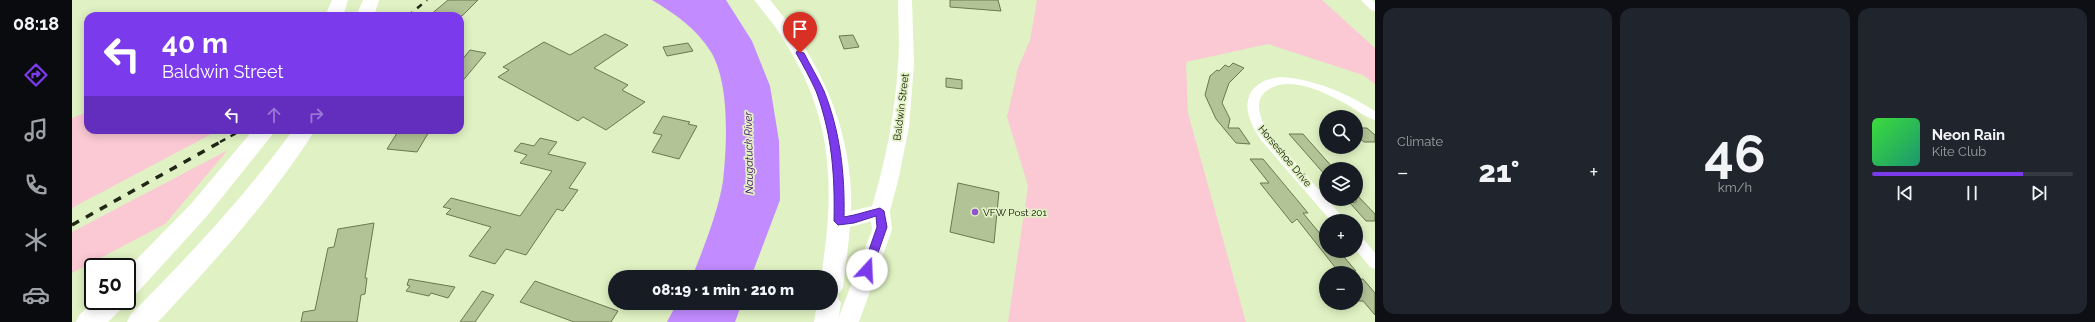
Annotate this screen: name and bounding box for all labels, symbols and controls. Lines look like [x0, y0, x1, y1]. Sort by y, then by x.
pin [783, 12, 817, 53]
text: 08:18 [13, 13, 59, 34]
icon: arrive [789, 18, 811, 40]
text: 40 m [162, 27, 228, 60]
icon: left [96, 28, 148, 80]
icon: directions [22, 61, 50, 89]
text: Baldwin Street [162, 61, 283, 82]
street label: Baldwin Street [891, 72, 911, 141]
icon: left [221, 104, 243, 126]
icon: ahead [263, 104, 285, 126]
icon: right [305, 104, 327, 126]
map controls [1319, 110, 1363, 310]
button: search [1319, 110, 1363, 154]
water label: Naugatuck River [742, 111, 756, 194]
icon: music [22, 116, 50, 144]
street label: Horseshoe Drive [1256, 123, 1314, 189]
text: 46 [1704, 123, 1766, 184]
text: Neon Rain [1932, 126, 2005, 144]
text: Climate [1397, 134, 1443, 149]
text: Kite Club [1932, 144, 1986, 159]
text: 21° [1479, 154, 1520, 189]
text: − [1397, 159, 1409, 185]
text: + [1589, 159, 1598, 185]
button: layers [1319, 162, 1363, 206]
icon: phone [22, 171, 50, 199]
text: km/h [1718, 180, 1752, 195]
icon: previous [1894, 182, 1916, 204]
icon: pause [1961, 182, 1983, 204]
icon: next [2028, 182, 2050, 204]
marker: VFW Post 201 [970, 207, 980, 217]
place label: VFW Post 201 [983, 207, 1047, 218]
button: + [1319, 214, 1363, 258]
icon: climate [22, 226, 50, 254]
position arrow [846, 249, 888, 291]
speed limit sign: 50 [84, 258, 136, 310]
button: − [1319, 266, 1363, 310]
icon: car [22, 281, 50, 309]
text: 08:19 · 1 min · 210 m [652, 281, 794, 299]

